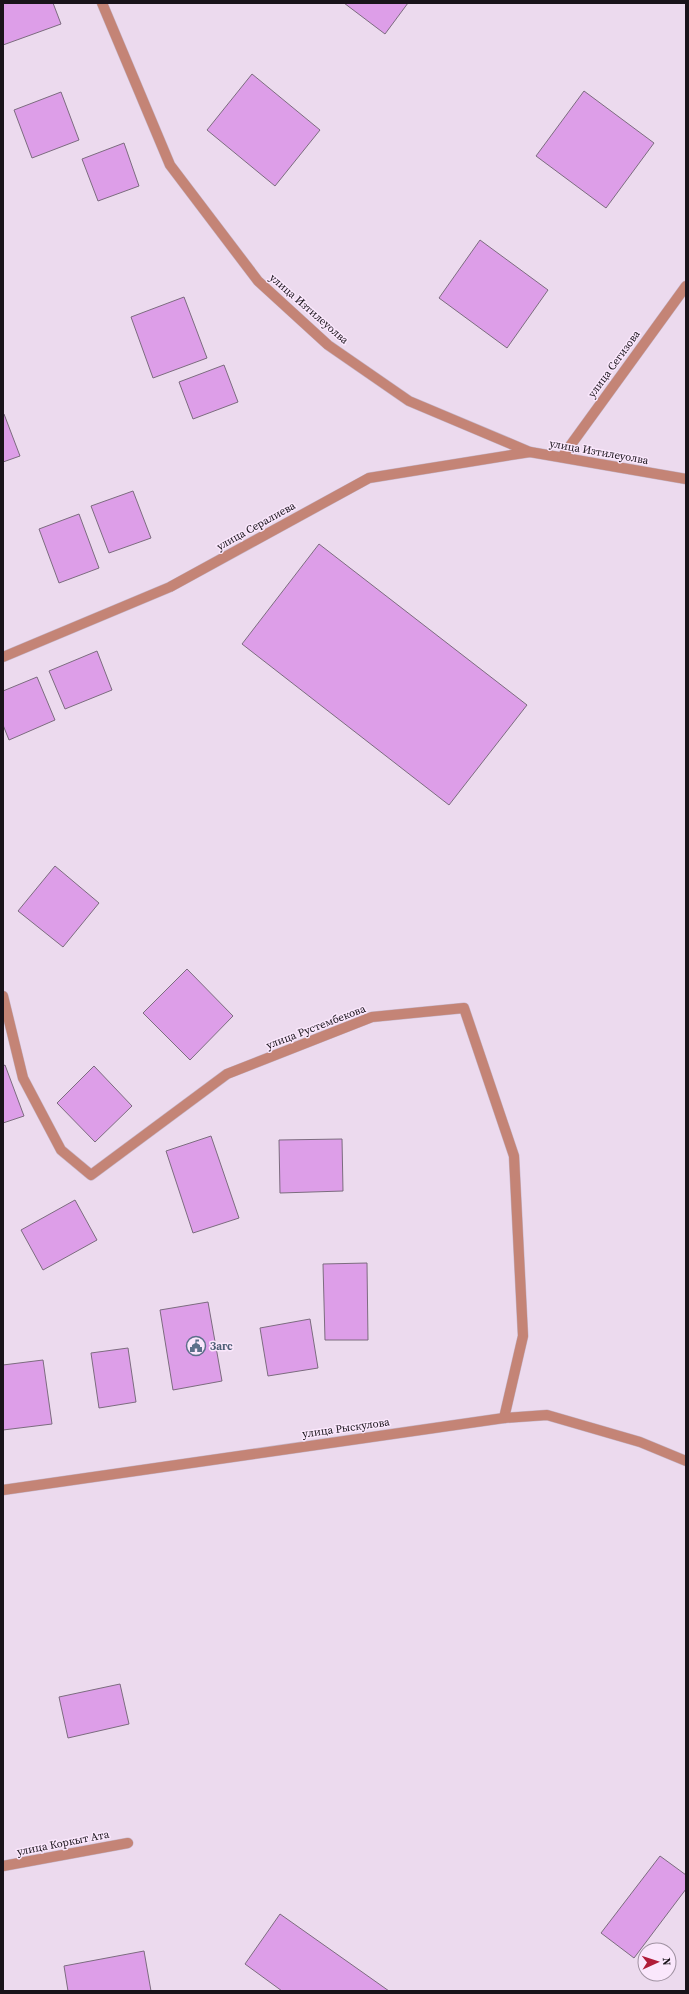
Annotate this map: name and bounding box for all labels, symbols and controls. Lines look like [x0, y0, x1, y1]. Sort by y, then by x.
street label: улица Изтилеуолва [266, 270, 352, 348]
street label: улица Сегизова [584, 327, 644, 401]
street label: улица Изтилеуолва [548, 436, 650, 468]
street label: улица Сералиева [214, 498, 299, 554]
street label: улица Рустембекова [264, 1001, 368, 1053]
public building icon: Загс [185, 1335, 207, 1357]
place label: Загс [210, 1339, 233, 1354]
street label: улица Рыскулова [301, 1414, 391, 1442]
street label: улица Коркыт Ата [16, 1827, 111, 1859]
north arrow [637, 1942, 677, 1982]
text: N [659, 1957, 674, 1966]

